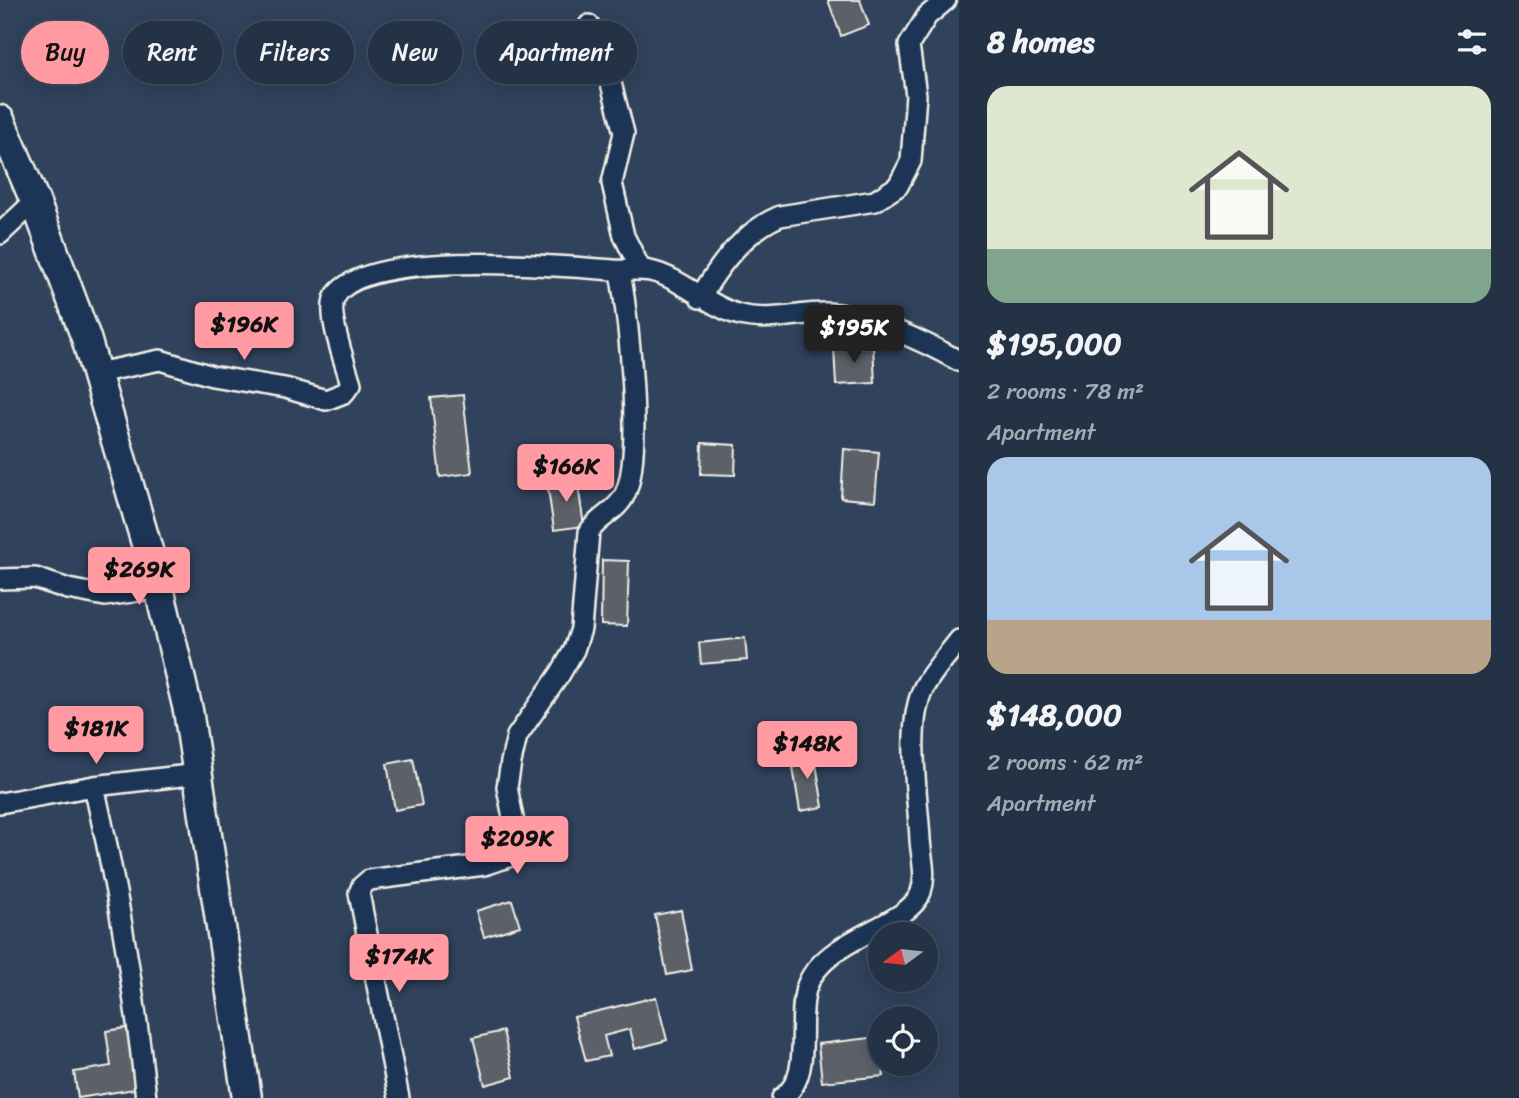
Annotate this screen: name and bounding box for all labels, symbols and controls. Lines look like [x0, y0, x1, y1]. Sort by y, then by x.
text: 8 homes [987, 15, 1095, 69]
chip: Buy [21, 21, 109, 84]
chip: Rent [123, 21, 222, 84]
chip: Filters [236, 21, 354, 84]
chip: New [368, 21, 462, 84]
chip: Apartment [476, 21, 637, 84]
icon: filters [1453, 23, 1491, 61]
icon: home [1176, 132, 1302, 258]
pin: $196K [195, 302, 293, 362]
text: $196K [211, 304, 277, 345]
pin: $195K [805, 306, 903, 365]
text: $195K [820, 307, 888, 348]
text: $195,000 [987, 317, 1122, 371]
text: 2 rooms · 78 m² [987, 371, 1144, 412]
text: Apartment [987, 412, 1096, 453]
pin: $166K [517, 444, 615, 504]
text: $166K [533, 446, 599, 487]
icon: home [1176, 503, 1302, 629]
pin: $269K [90, 548, 188, 607]
text: $269K [104, 549, 174, 590]
text: $148,000 [987, 688, 1122, 742]
pin: $181K [47, 706, 145, 766]
text: $181K [64, 708, 128, 749]
pin: $148K [758, 722, 856, 781]
text: $148K [773, 723, 841, 764]
text: 2 rooms · 62 m² [987, 742, 1143, 783]
text: Apartment [987, 783, 1096, 824]
pin: $209K [468, 816, 566, 876]
text: $209K [481, 818, 553, 859]
north arrow [868, 922, 938, 992]
map controls [868, 922, 938, 1076]
pin: $174K [350, 934, 448, 994]
text: $174K [366, 936, 432, 977]
button: locate [868, 1006, 938, 1076]

